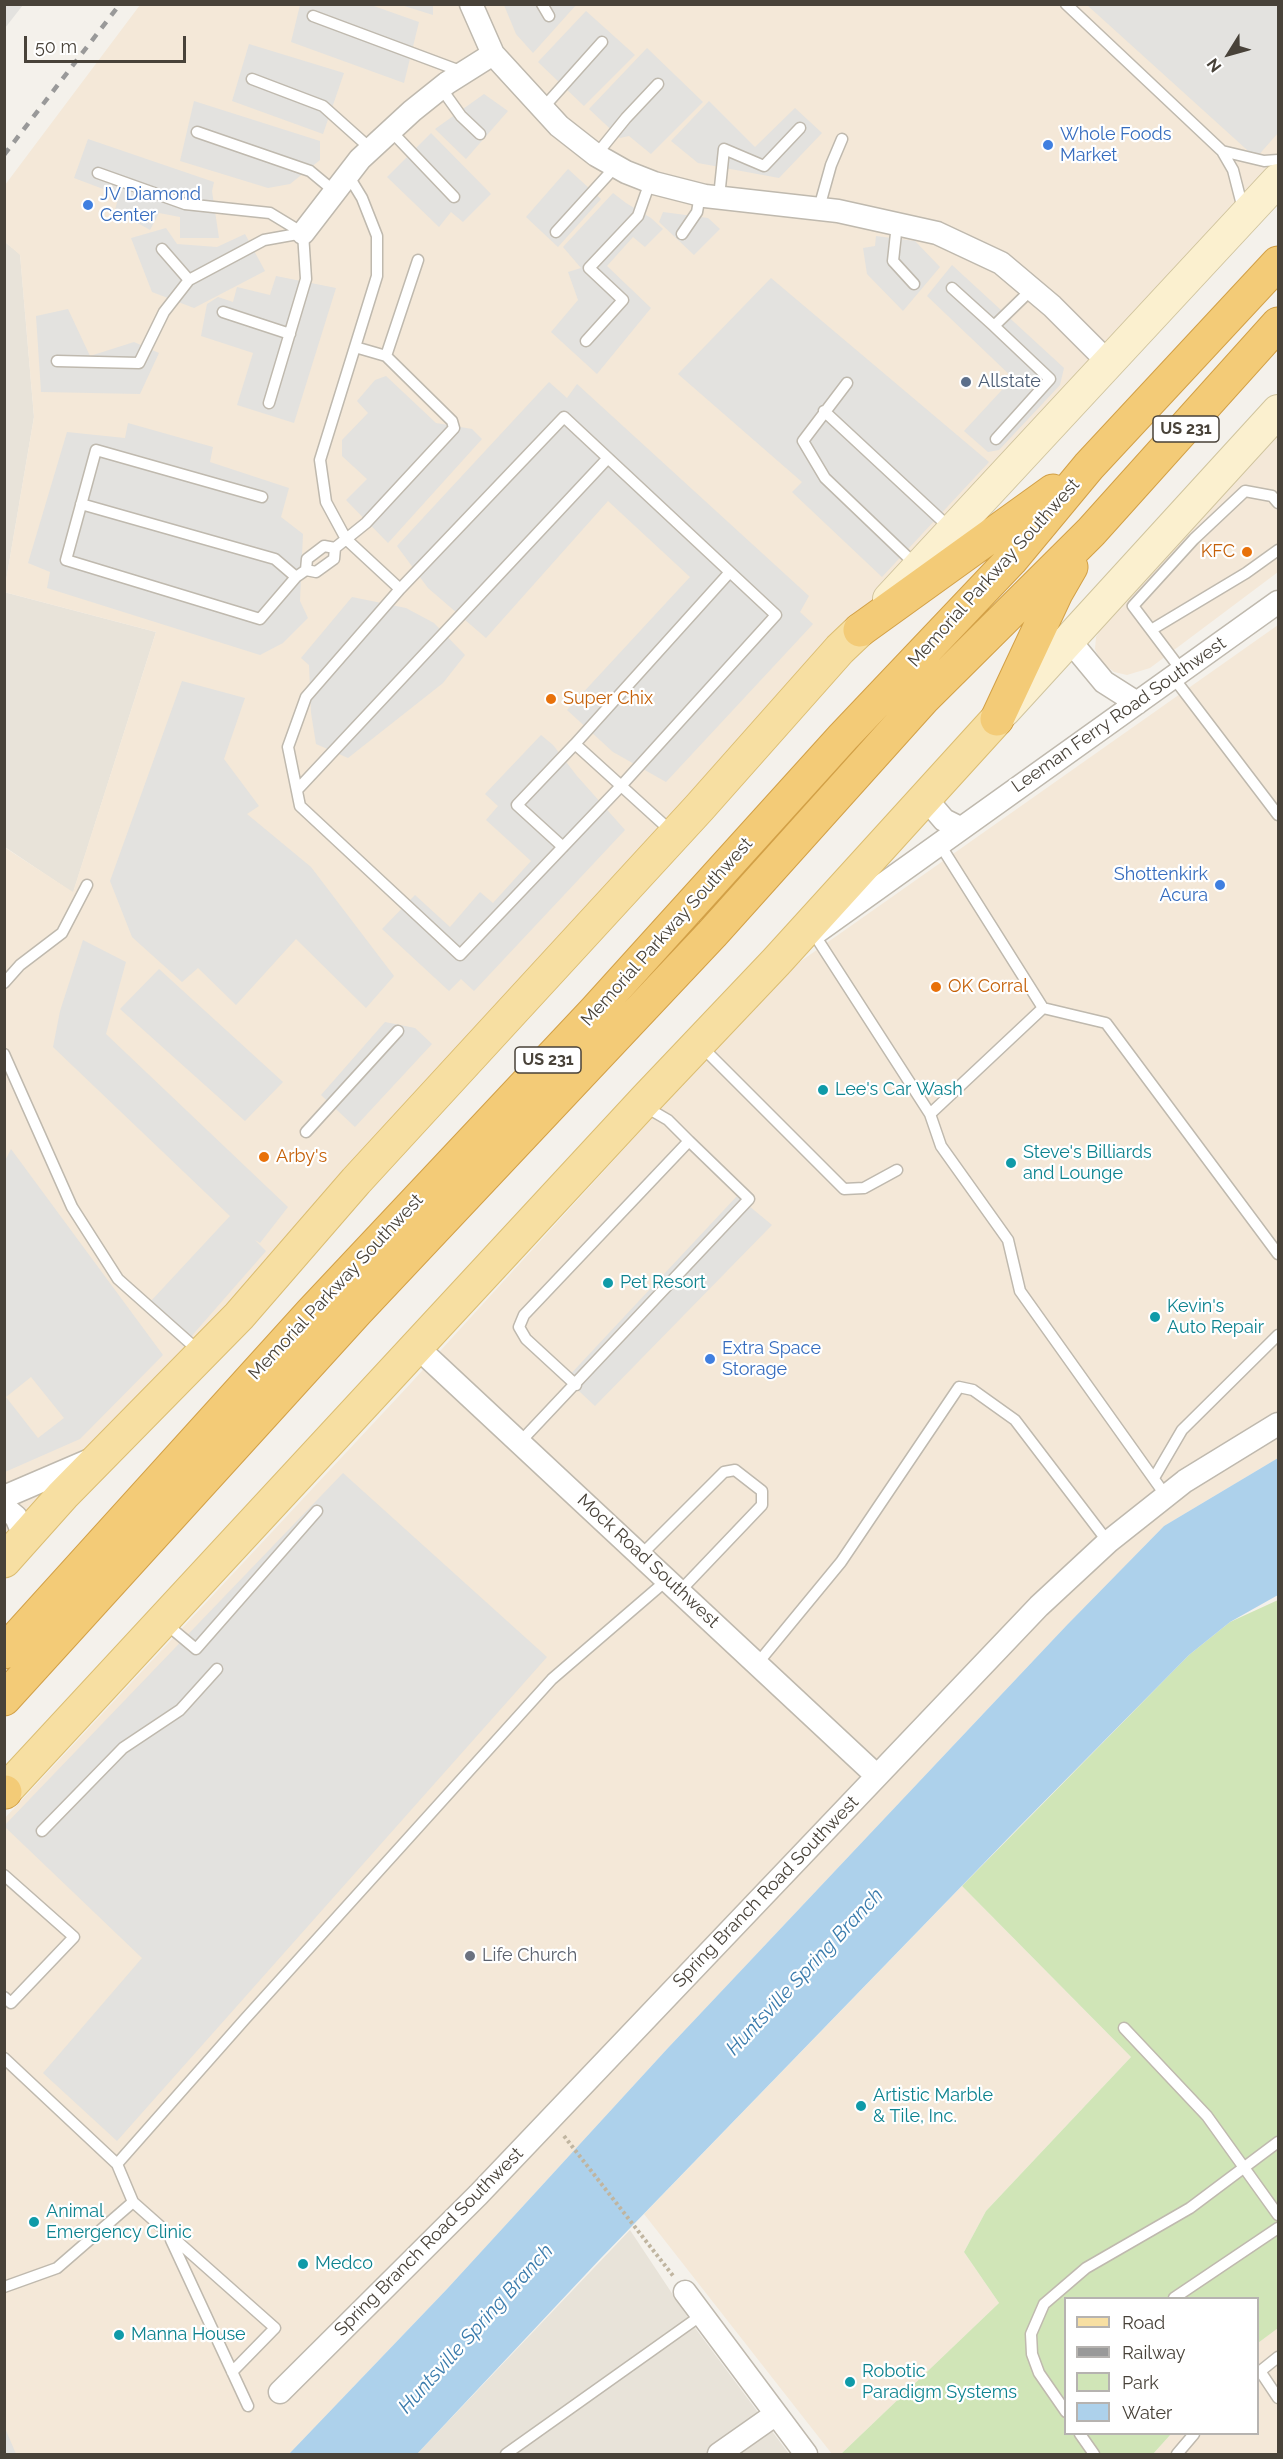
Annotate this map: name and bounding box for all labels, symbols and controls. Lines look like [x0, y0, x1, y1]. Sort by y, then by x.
scale bar [27, 24, 189, 62]
north arrow [1199, 24, 1259, 84]
text: 50 m [35, 36, 77, 57]
text: N [1203, 55, 1225, 76]
place label: Whole Foods Market [1060, 124, 1171, 166]
marker: Whole Foods Market [1041, 138, 1055, 152]
place label: JV Diamond Center [100, 184, 201, 226]
marker: JV Diamond Center [81, 198, 95, 212]
place label: Allstate [978, 371, 1041, 393]
marker: Allstate [959, 375, 973, 389]
road number: US 231 [1153, 416, 1219, 442]
street label: Memorial Parkway Southwest [904, 474, 1084, 672]
place label: KFC [1201, 541, 1235, 563]
marker: KFC [1240, 545, 1254, 559]
street label: Leeman Ferry Road Southwest [1008, 633, 1230, 797]
place label: Super Chix [563, 688, 653, 710]
marker: Super Chix [544, 692, 558, 706]
street label: Memorial Parkway Southwest [577, 833, 757, 1031]
place label: Shottenkirk Acura [1114, 864, 1208, 906]
marker: Shottenkirk Acura [1213, 878, 1227, 892]
place label: OK Corral [948, 976, 1028, 998]
marker: OK Corral [929, 980, 943, 994]
road number: US 231 [515, 1047, 581, 1073]
place label: Lee's Car Wash [835, 1079, 963, 1101]
marker: Lee's Car Wash [816, 1083, 830, 1097]
place label: Steve's Billiards and Lounge [1023, 1142, 1152, 1184]
place label: Arby's [276, 1146, 327, 1168]
marker: Arby's [257, 1150, 271, 1164]
marker: Steve's Billiards and Lounge [1004, 1156, 1018, 1170]
street label: Memorial Parkway Southwest [244, 1190, 428, 1384]
place label: Pet Resort [620, 1272, 706, 1294]
marker: Pet Resort [601, 1276, 615, 1290]
place label: Kevin's Auto Repair [1167, 1296, 1264, 1338]
marker: Kevin's Auto Repair [1148, 1310, 1162, 1324]
place label: Extra Space Storage [722, 1338, 821, 1380]
marker: Extra Space Storage [703, 1352, 717, 1366]
street label: Mock Road Southwest [572, 1490, 724, 1632]
street label: Spring Branch Road Southwest [669, 1792, 863, 1992]
water label: Huntsville Spring Branch [721, 1884, 889, 2060]
place label: Life Church [482, 1945, 577, 1967]
marker: Life Church [463, 1949, 477, 1963]
place label: Artistic Marble & Tile, Inc. [873, 2085, 993, 2128]
marker: Artistic Marble & Tile, Inc. [854, 2099, 868, 2113]
street label: Spring Branch Road Southwest [330, 2143, 528, 2341]
place label: Animal Emergency Clinic [46, 2201, 192, 2244]
marker: Animal Emergency Clinic [27, 2215, 41, 2229]
water label: Huntsville Spring Branch [394, 2239, 558, 2419]
place label: Medco [315, 2253, 373, 2275]
marker: Medco [296, 2257, 310, 2271]
legend [1064, 2297, 1259, 2435]
text: Road [1122, 2312, 1165, 2333]
place label: Manna House [131, 2324, 246, 2346]
marker: Manna House [112, 2328, 126, 2342]
text: Railway [1122, 2342, 1186, 2363]
place label: Robotic Paradigm Systems [862, 2361, 1017, 2404]
text: Park [1122, 2372, 1159, 2393]
marker: Robotic Paradigm Systems [843, 2375, 857, 2389]
text: Water [1122, 2402, 1172, 2423]

